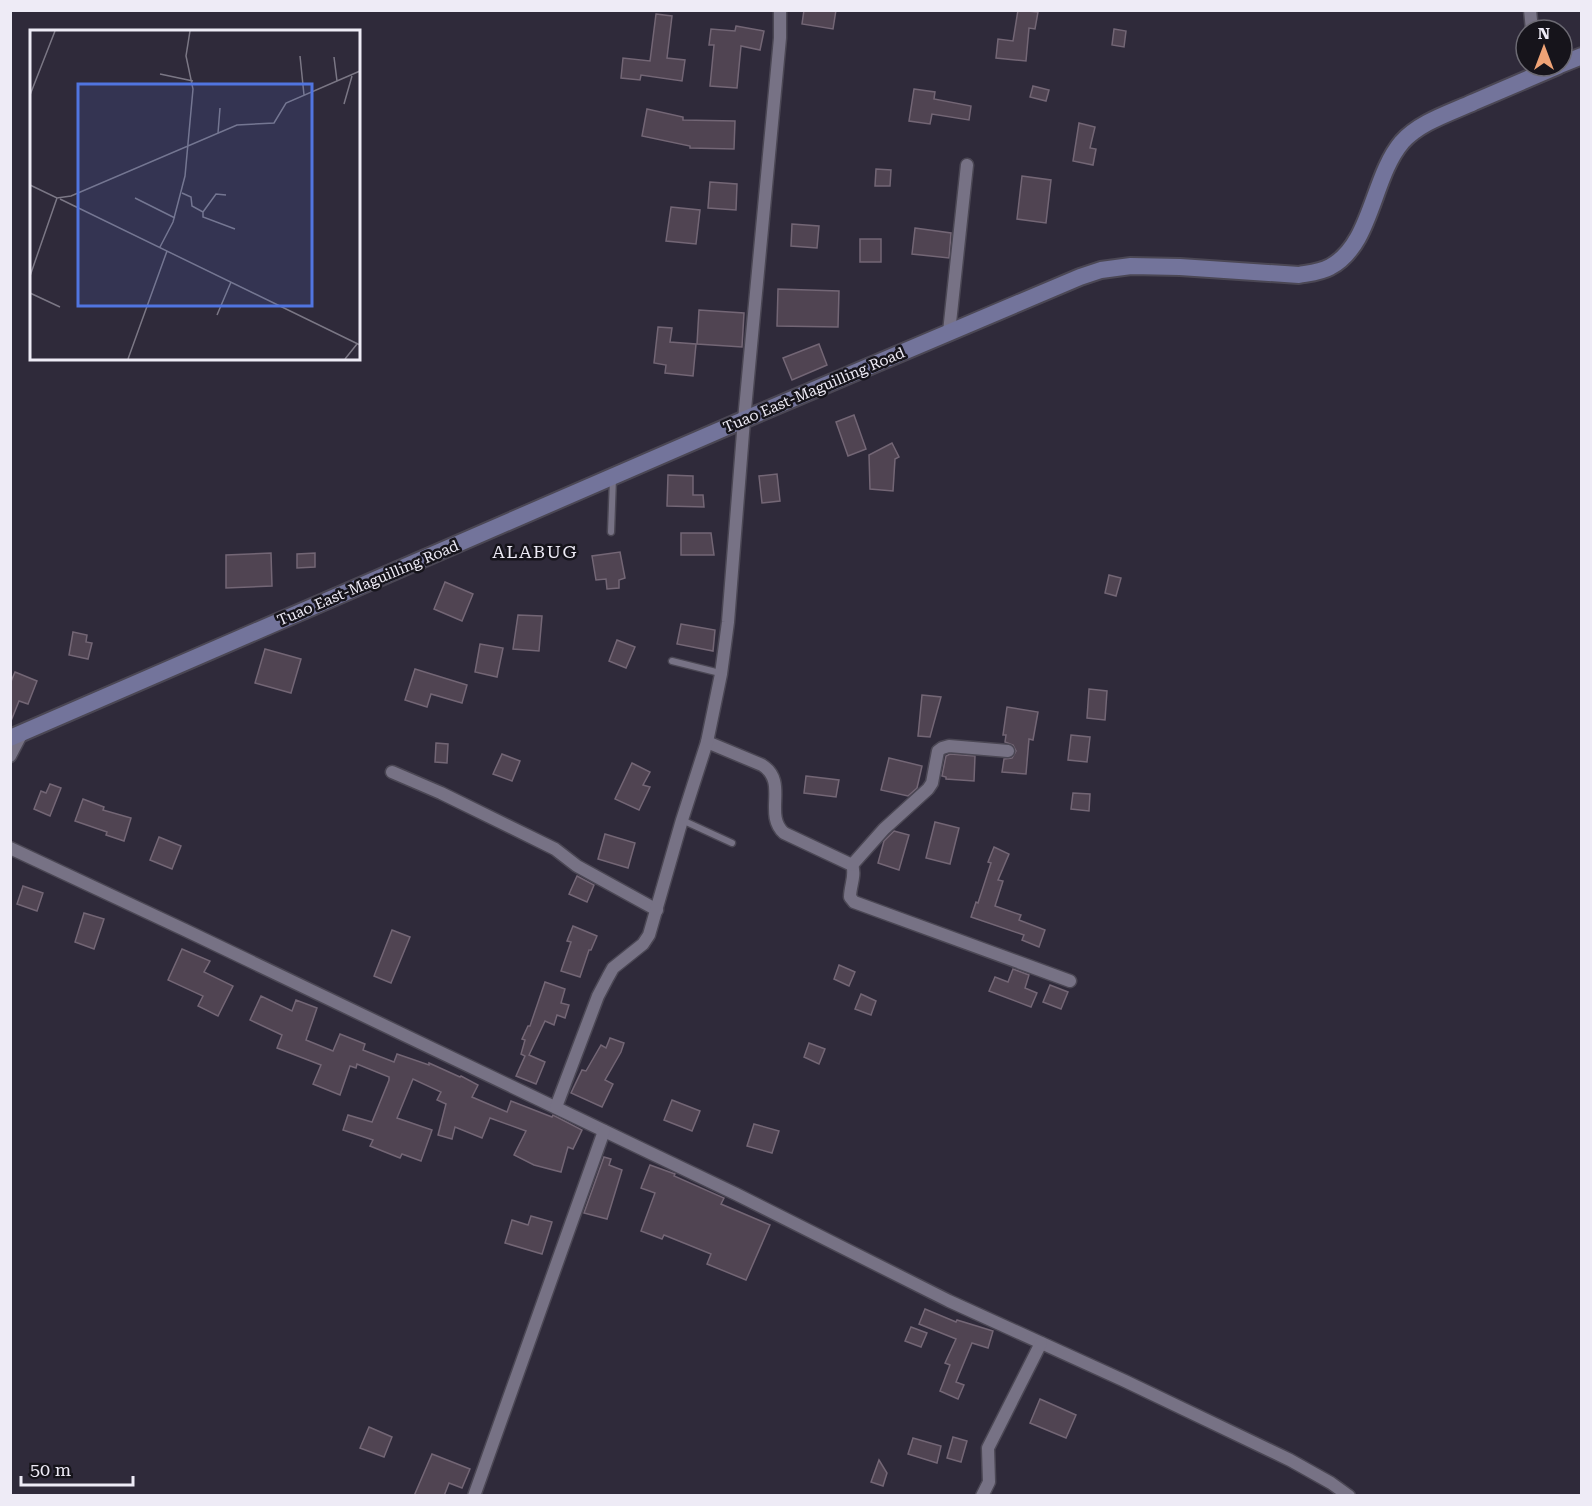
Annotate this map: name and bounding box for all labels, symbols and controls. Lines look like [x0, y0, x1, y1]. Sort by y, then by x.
north arrow [1514, 18, 1574, 78]
text: N [1538, 24, 1550, 43]
inset map [30, 30, 360, 360]
street label: Tuao East-Maguilling Road [721, 343, 908, 436]
street label: Tuao East-Maguilling Road [275, 536, 462, 629]
district label: ALABUG [492, 541, 578, 562]
scale bar [21, 1449, 134, 1487]
text: 50 m [30, 1459, 71, 1480]

